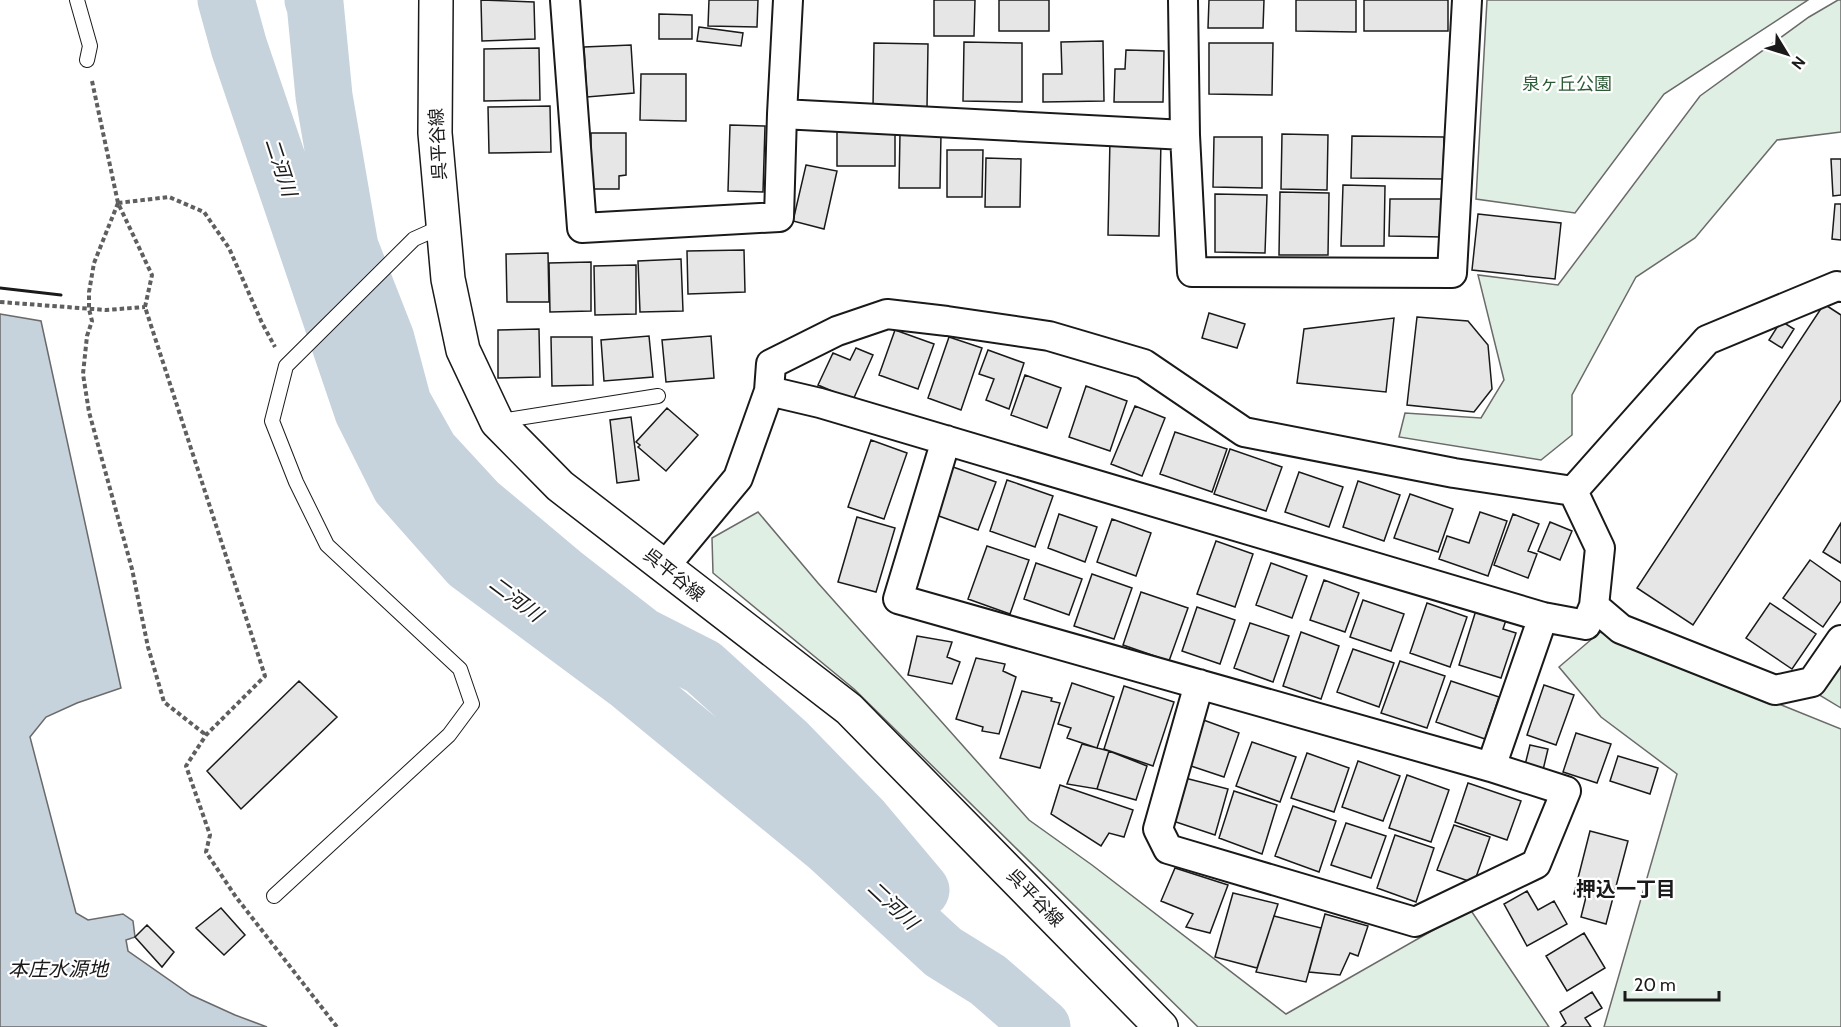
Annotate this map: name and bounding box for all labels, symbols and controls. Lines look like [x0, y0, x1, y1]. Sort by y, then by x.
north arrow [1757, 24, 1817, 84]
text: N [1787, 53, 1809, 73]
park label: 泉ヶ丘公園 [1522, 73, 1612, 95]
street label: 呉平谷線 [425, 107, 451, 181]
water label: 二河川 [260, 135, 302, 201]
street label: 呉平谷線 [639, 544, 709, 606]
water label: 二河川 [485, 571, 549, 628]
street label: 呉平谷線 [1002, 864, 1068, 932]
water label: 二河川 [863, 876, 925, 936]
district label: 押込一丁目 [1576, 877, 1676, 901]
water label: 本庄水源地 [8, 957, 110, 981]
scale bar [1625, 964, 1720, 1002]
text: 20 m [1634, 974, 1676, 996]

